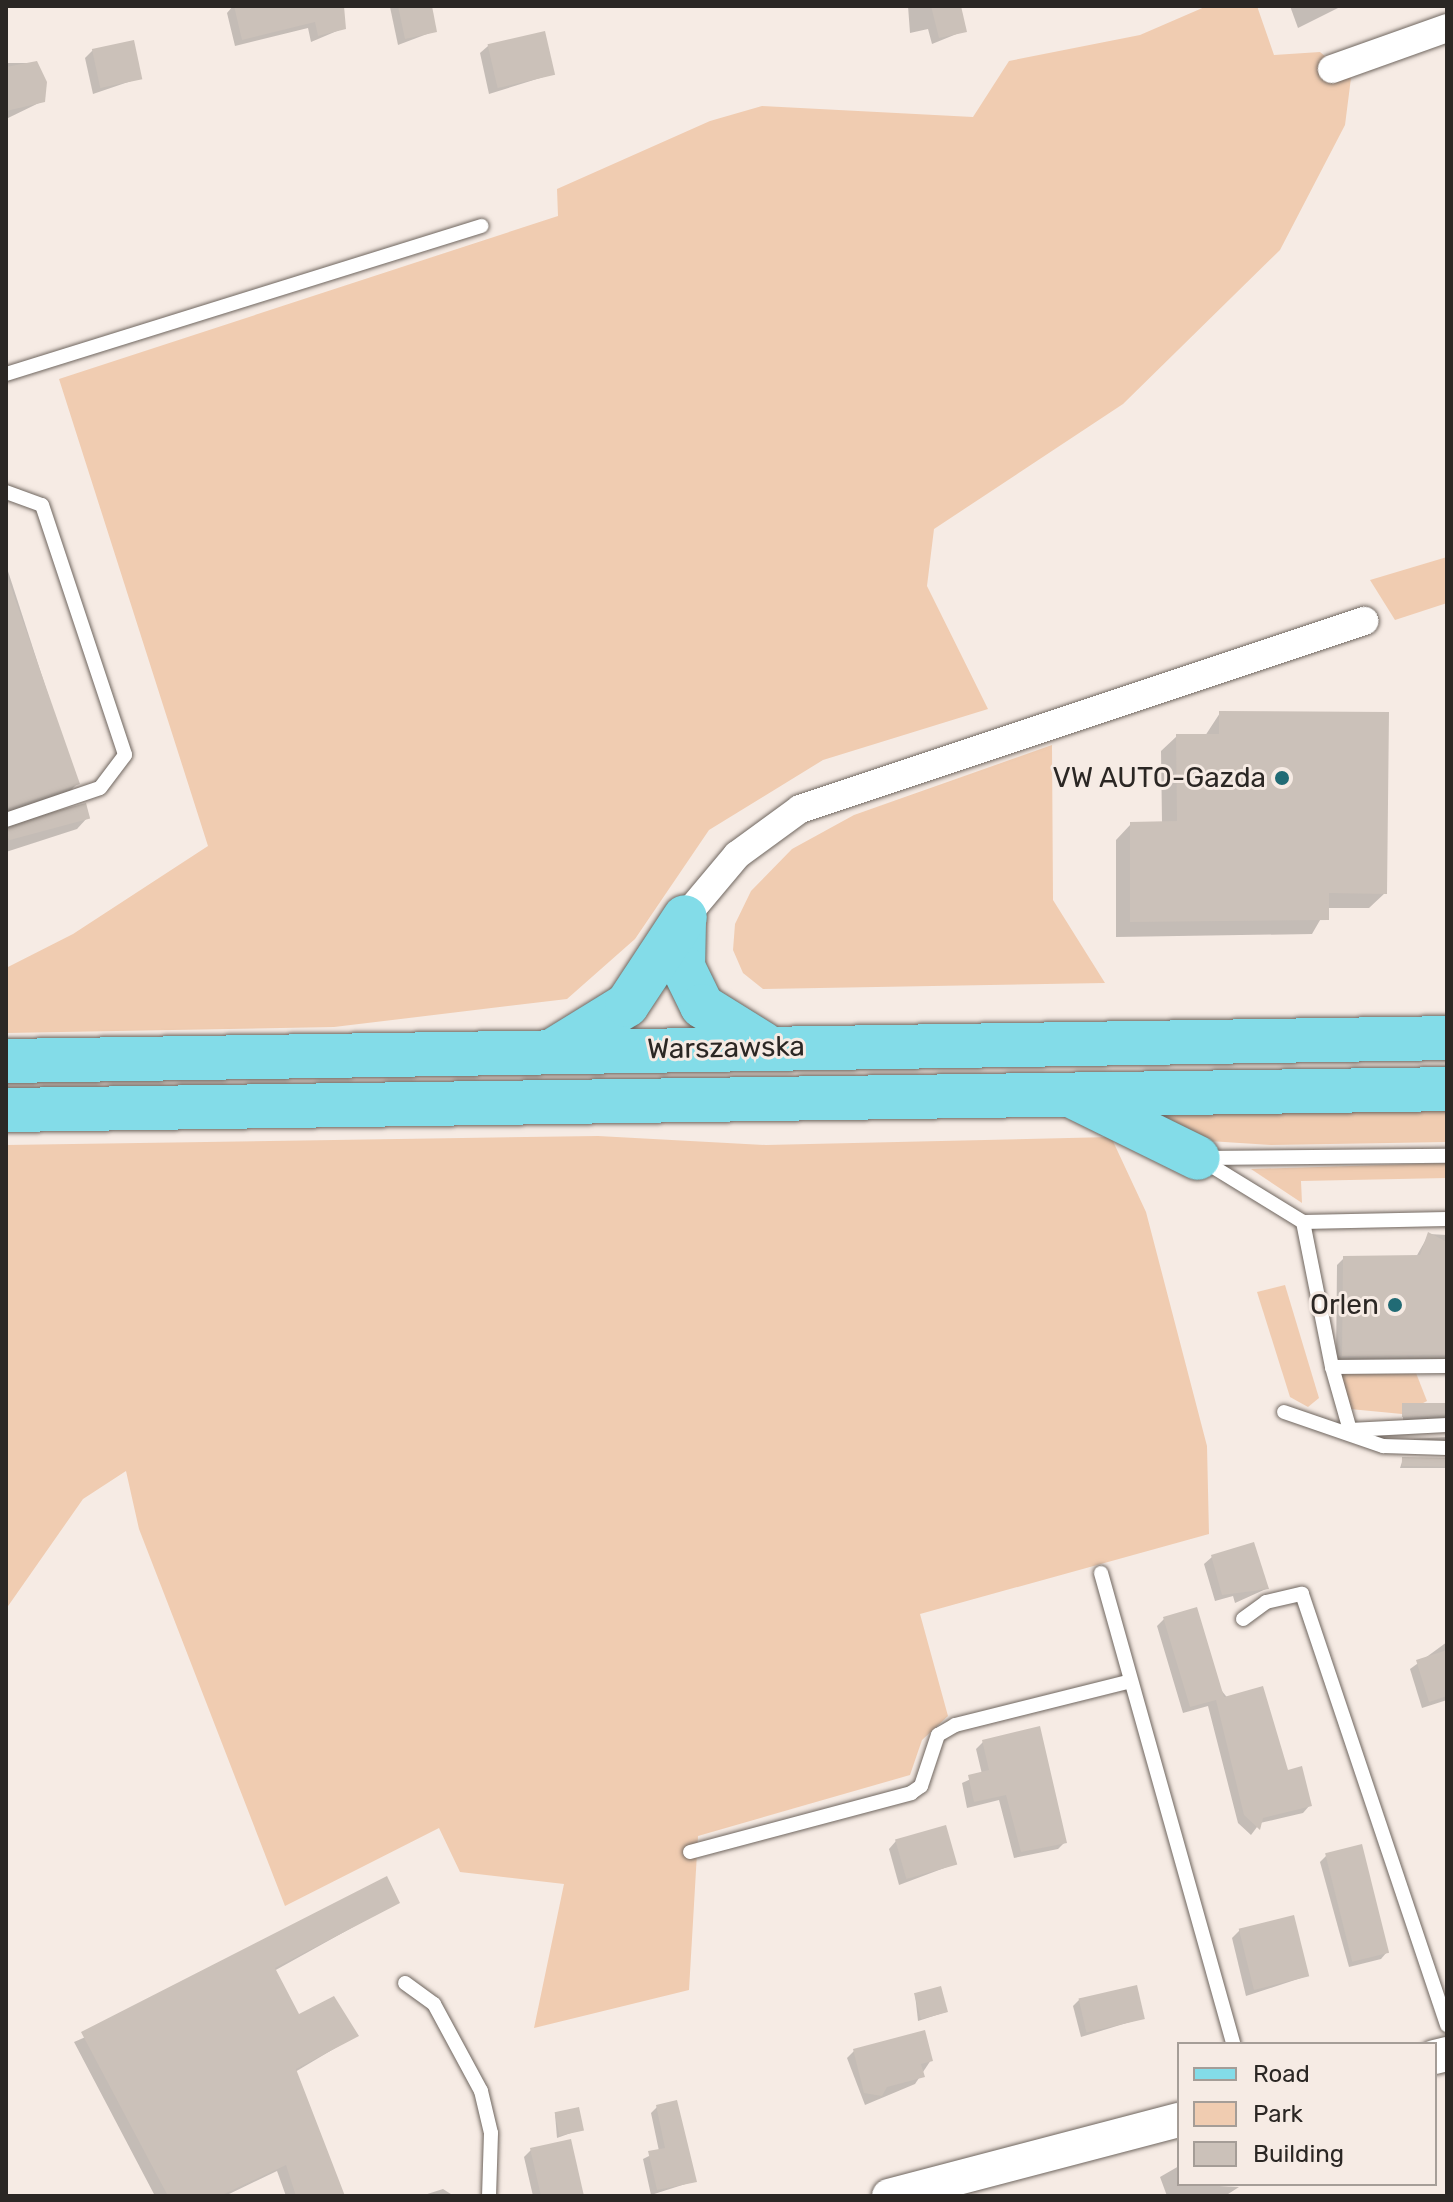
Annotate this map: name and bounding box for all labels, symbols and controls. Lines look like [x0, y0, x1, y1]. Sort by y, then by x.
place label: VW AUTO-Gazda [1051, 761, 1266, 795]
marker: VW AUTO-Gazda [1273, 769, 1291, 787]
street label: Warszawska [647, 1030, 805, 1066]
place label: Orlen [1310, 1288, 1379, 1322]
marker: Orlen [1386, 1296, 1404, 1314]
legend [1177, 2042, 1437, 2186]
text: Road [1253, 2060, 1310, 2088]
text: Park [1253, 2100, 1303, 2128]
text: Building [1253, 2140, 1344, 2168]

